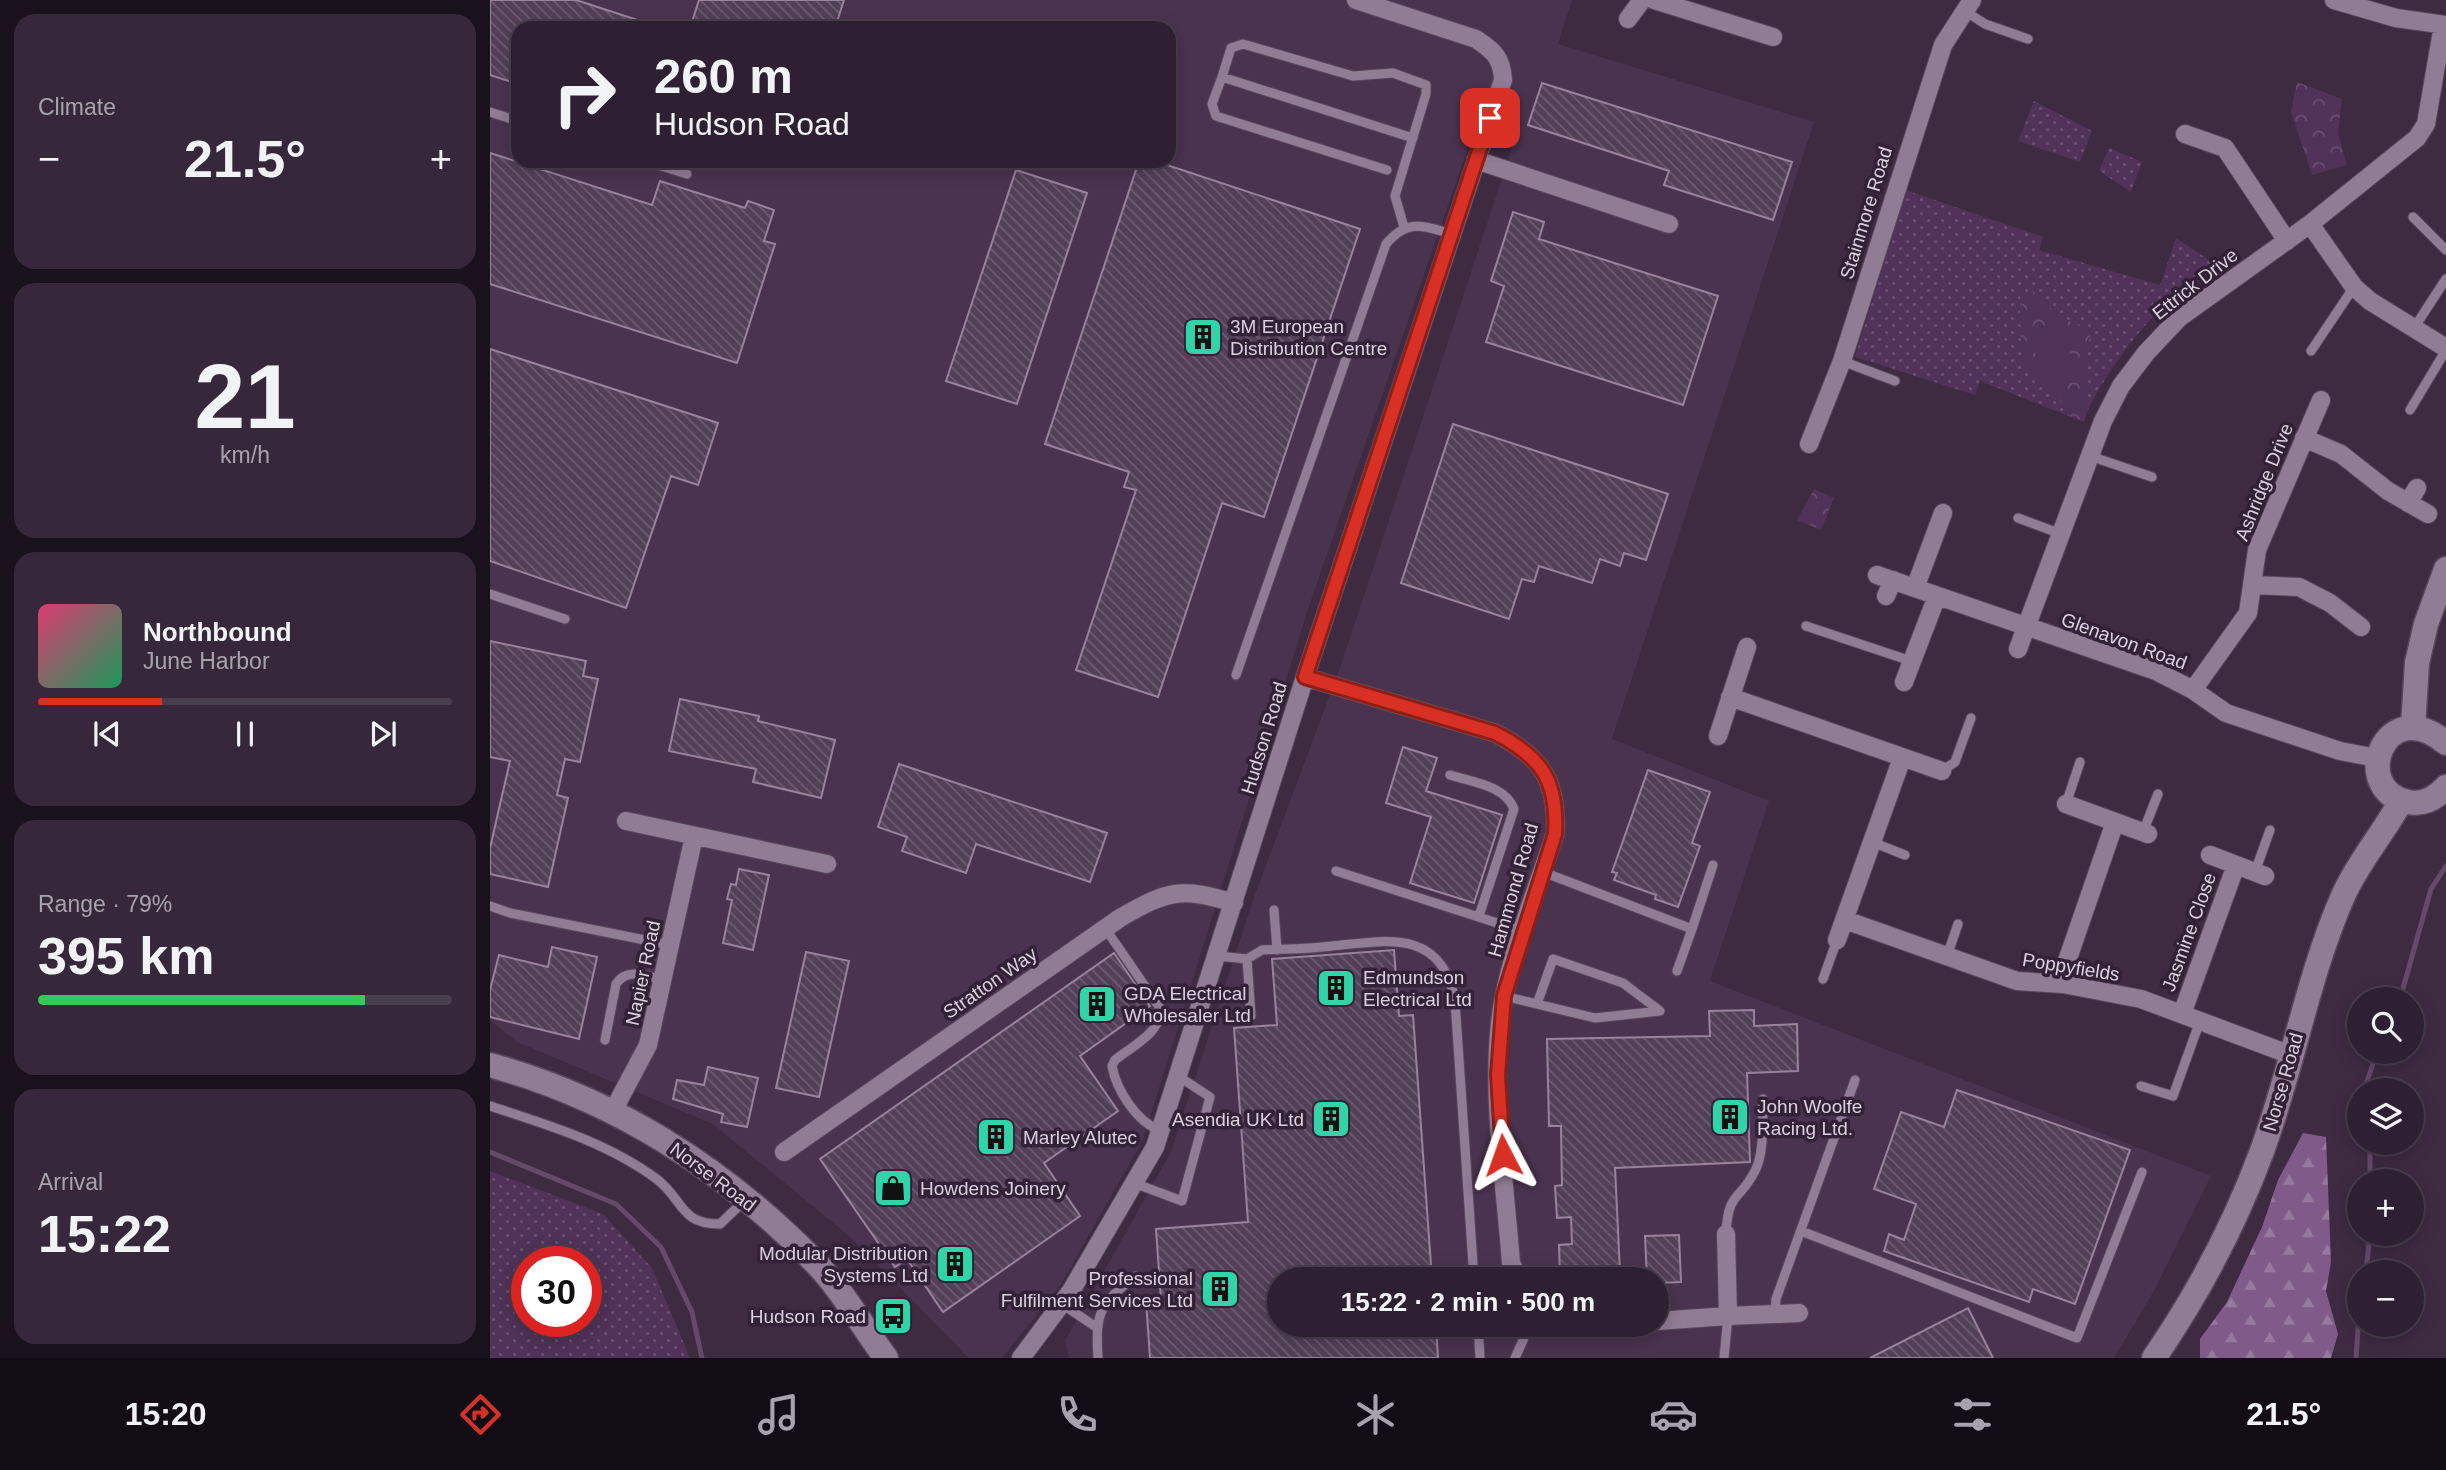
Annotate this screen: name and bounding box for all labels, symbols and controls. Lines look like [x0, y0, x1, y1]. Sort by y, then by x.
icon: right [539, 49, 630, 140]
text: 260 m [654, 49, 793, 103]
pin [1460, 88, 1520, 148]
text: Climate [38, 94, 116, 120]
icon: arrive [1471, 99, 1509, 137]
text: Hudson Road [654, 106, 850, 142]
text: 21.5° [184, 130, 306, 188]
text: − [38, 138, 60, 180]
text: + [430, 138, 452, 180]
street label: Stainmore Road [1836, 144, 1896, 282]
street label: Ettrick Drive [2148, 244, 2242, 324]
building icon: 3M European Distribution Centre [1182, 316, 1224, 358]
place label: 3M European Distribution Centre [1230, 316, 1387, 359]
text: 21 [194, 346, 296, 447]
street label: Ashridge Drive [2231, 420, 2297, 544]
text: km/h [220, 442, 270, 468]
street label: Glenavon Road [2058, 609, 2190, 673]
text: Northbound [143, 617, 292, 647]
text: June Harbor [143, 648, 270, 674]
street label: Hudson Road [1237, 679, 1291, 797]
icon: previous [88, 715, 126, 753]
icon: pause [226, 715, 264, 753]
icon: next [364, 715, 402, 753]
street label: Hammond Road [1484, 821, 1542, 959]
street label: Jasmine Close [2158, 870, 2220, 994]
text: Range · 79% [38, 891, 172, 917]
street label: Napier Road [622, 919, 664, 1027]
text: 395 km [38, 927, 214, 985]
street label: Stratton Way [939, 943, 1041, 1023]
street label: Poppyfields [2021, 949, 2121, 985]
building icon: Edmundson Electrical Ltd [1315, 967, 1357, 1009]
place label: Edmundson Electrical Ltd [1363, 967, 1472, 1010]
building icon: GDA Electrical Wholesaler Ltd [1076, 983, 1118, 1025]
place label: GDA Electrical Wholesaler Ltd [1124, 983, 1251, 1026]
map controls [2347, 987, 2424, 1337]
button: search [2347, 987, 2424, 1064]
street label: Norse Road [2259, 1030, 2307, 1134]
button: layers [2347, 1078, 2424, 1155]
building icon: John Woolfe Racing Ltd. [1709, 1096, 1751, 1138]
place label: John Woolfe Racing Ltd. [1757, 1096, 1862, 1139]
building icon: Asendia UK Ltd [1310, 1098, 1352, 1140]
place label: Asendia UK Ltd [1172, 1109, 1304, 1130]
building icon: Marley Alutec [975, 1116, 1017, 1158]
position arrow [1466, 1118, 1540, 1192]
place label: Marley Alutec [1023, 1127, 1137, 1148]
street label: Norse Road [666, 1138, 760, 1216]
shop icon: Howdens Joinery [872, 1167, 914, 1209]
text: Arrival [38, 1169, 103, 1195]
button: + [2347, 1169, 2424, 1246]
place label: Howdens Joinery [920, 1178, 1066, 1199]
text: 15:22 [38, 1205, 171, 1263]
place label: Modular Distribution Systems Ltd [759, 1243, 928, 1286]
building icon: Modular Distribution Systems Ltd [934, 1243, 976, 1285]
speed limit sign: 30 [511, 1246, 602, 1337]
button: − [2347, 1260, 2424, 1337]
place label: Professional Fulfilment Services Ltd [1001, 1268, 1193, 1311]
building icon: Professional Fulfilment Services Ltd [1199, 1268, 1241, 1310]
text: 15:22 · 2 min · 500 m [1341, 1287, 1595, 1317]
bus stop icon: Hudson Road [872, 1295, 914, 1337]
place label: Hudson Road [750, 1306, 866, 1327]
icon: directions [456, 1390, 505, 1439]
icon: music [754, 1390, 803, 1439]
icon: phone [1053, 1390, 1102, 1439]
icon: climate [1351, 1390, 1400, 1439]
icon: car [1649, 1390, 1698, 1439]
icon: filters [1948, 1390, 1997, 1439]
text: 15:20 [125, 1396, 207, 1432]
text: 21.5° [2246, 1396, 2321, 1432]

